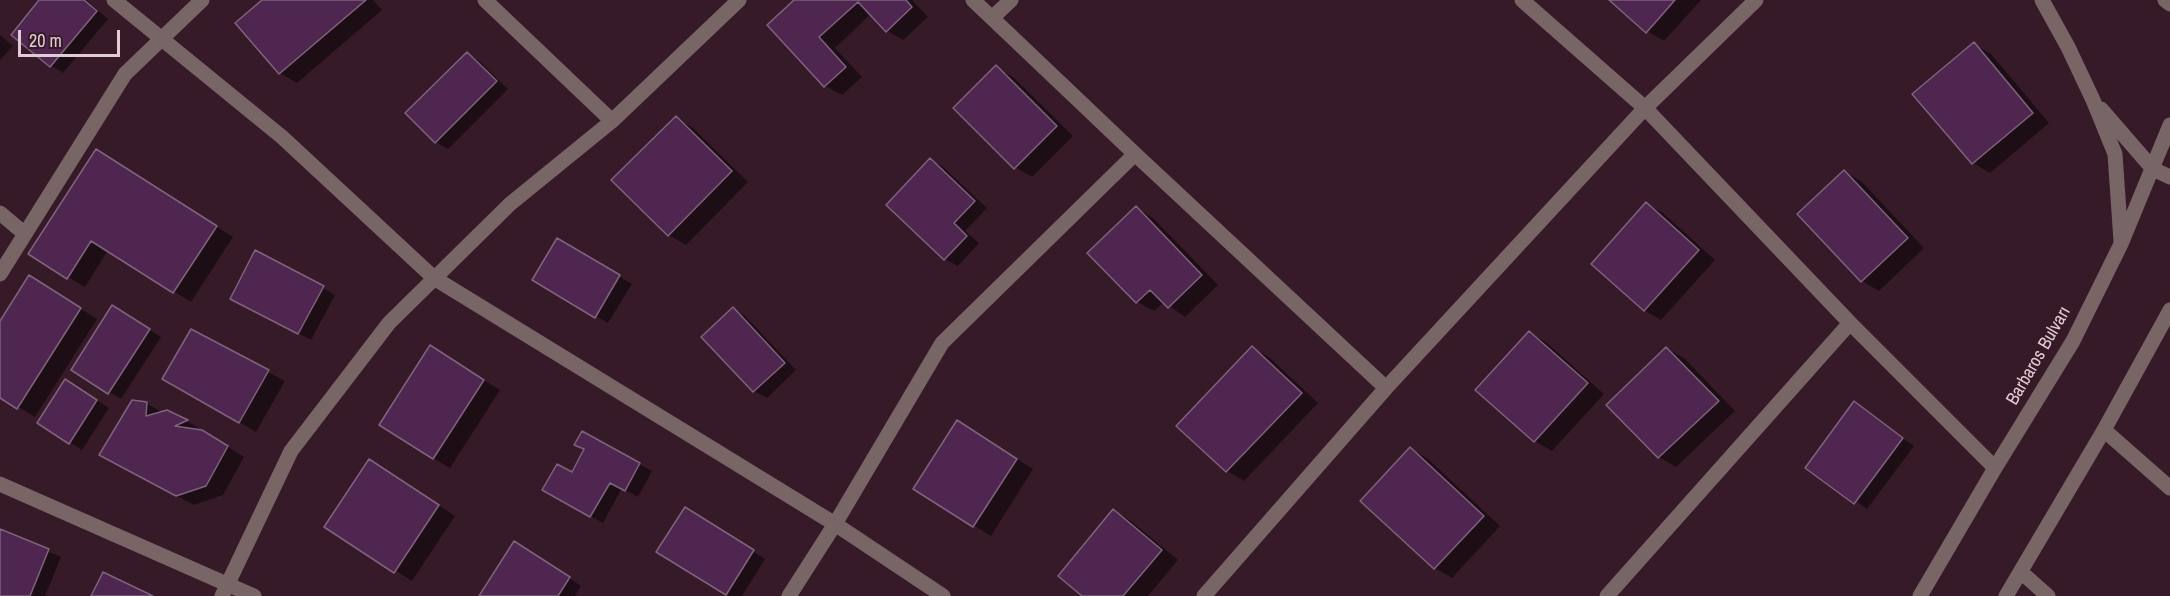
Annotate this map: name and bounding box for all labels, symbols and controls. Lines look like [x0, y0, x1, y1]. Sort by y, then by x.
scale bar [21, 18, 123, 56]
text: 20 m [29, 28, 62, 53]
street label: Barbaros Bulvarı [2002, 303, 2076, 409]

